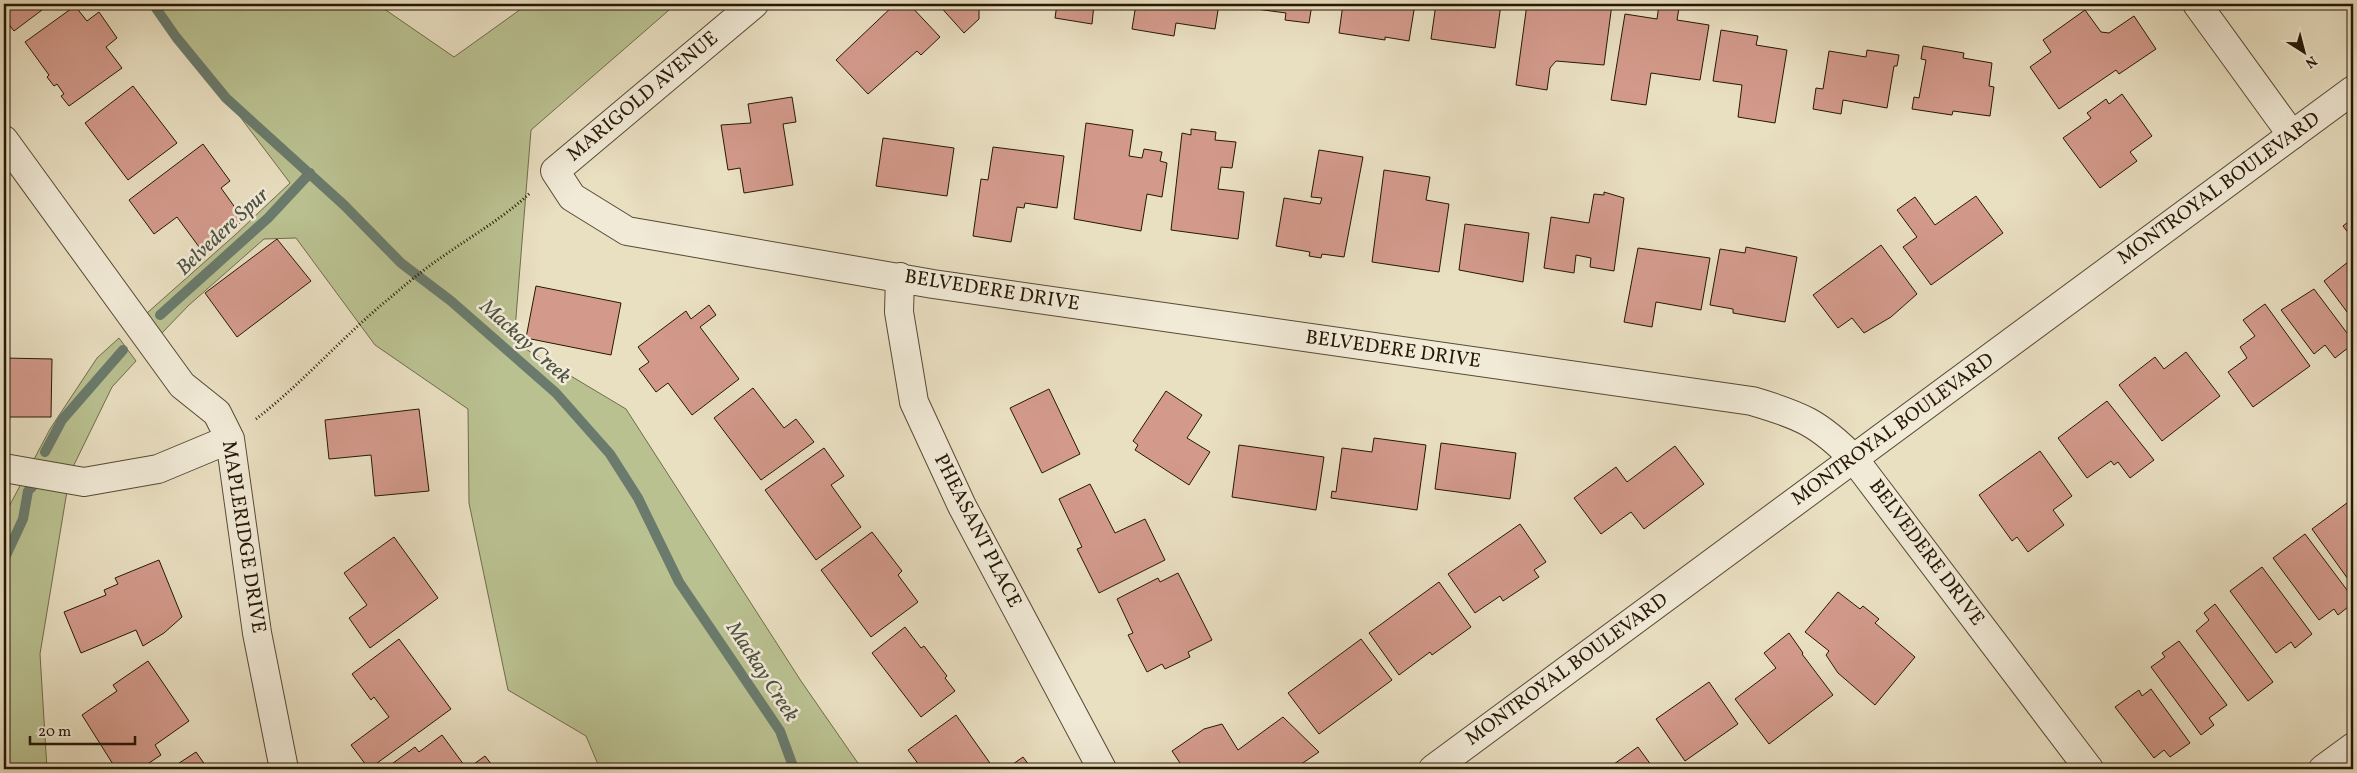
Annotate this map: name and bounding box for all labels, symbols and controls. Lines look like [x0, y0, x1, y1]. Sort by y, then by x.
street label: MARIGOLD AVENUE [561, 25, 725, 169]
north arrow [2280, 28, 2330, 78]
text: N [2301, 51, 2320, 72]
street label: MONTROYAL BOULEVARD [2112, 106, 2326, 272]
water label: Belvedere Spur [170, 181, 276, 283]
street label: BELVEDERE DRIVE [902, 263, 1082, 319]
water label: Mackay Creek [472, 292, 577, 391]
street label: BELVEDERE DRIVE [1303, 324, 1483, 376]
street label: MONTROYAL BOULEVARD [1786, 347, 2000, 513]
street label: MAPLERIDGE DRIVE [214, 439, 272, 635]
street label: PHEASANT PLACE [926, 449, 1028, 613]
street label: BELVEDERE DRIVE [1862, 474, 1990, 632]
street label: MONTROYAL BOULEVARD [1460, 587, 1674, 753]
water label: Mackay Creek [718, 615, 805, 728]
scale bar [30, 713, 135, 745]
text: 20 m [38, 722, 71, 743]

